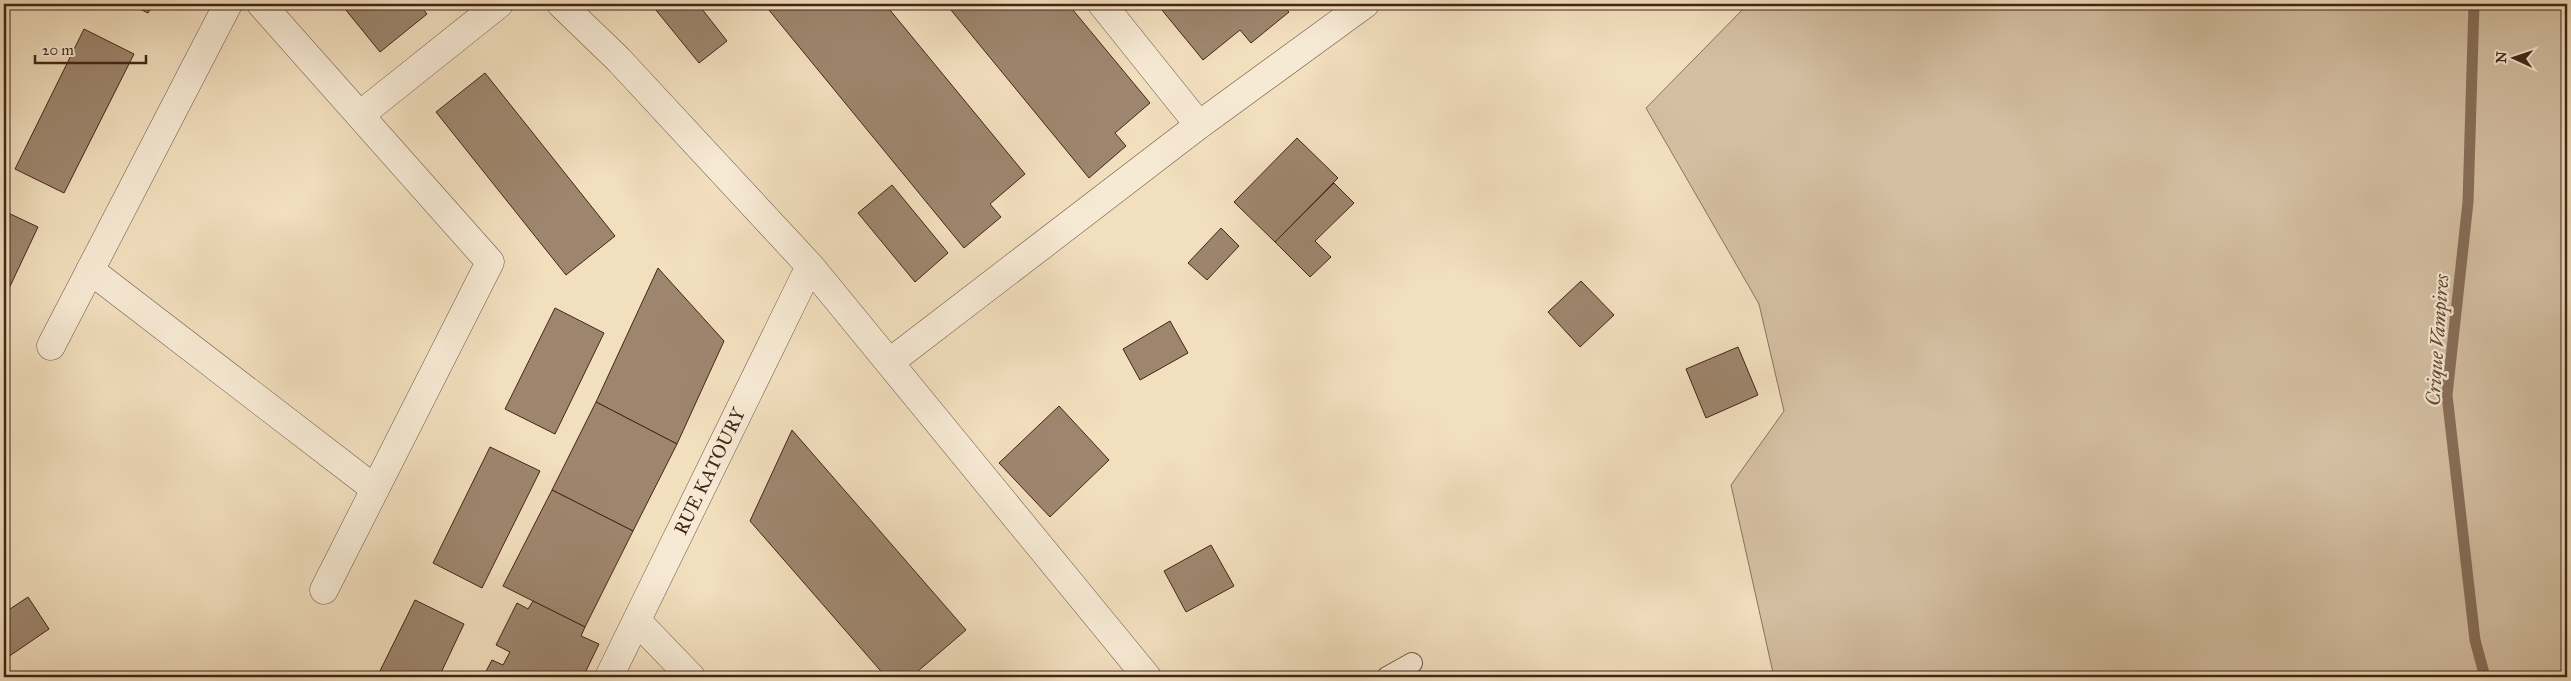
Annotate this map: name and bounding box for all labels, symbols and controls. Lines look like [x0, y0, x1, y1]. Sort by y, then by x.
scale bar [35, 32, 146, 64]
north arrow [2488, 32, 2538, 82]
text: 20 m [42, 41, 74, 59]
text: N [2493, 51, 2510, 64]
water label: Crique Vampires [2420, 272, 2455, 407]
street label: RUE KATOURY [669, 403, 751, 539]

